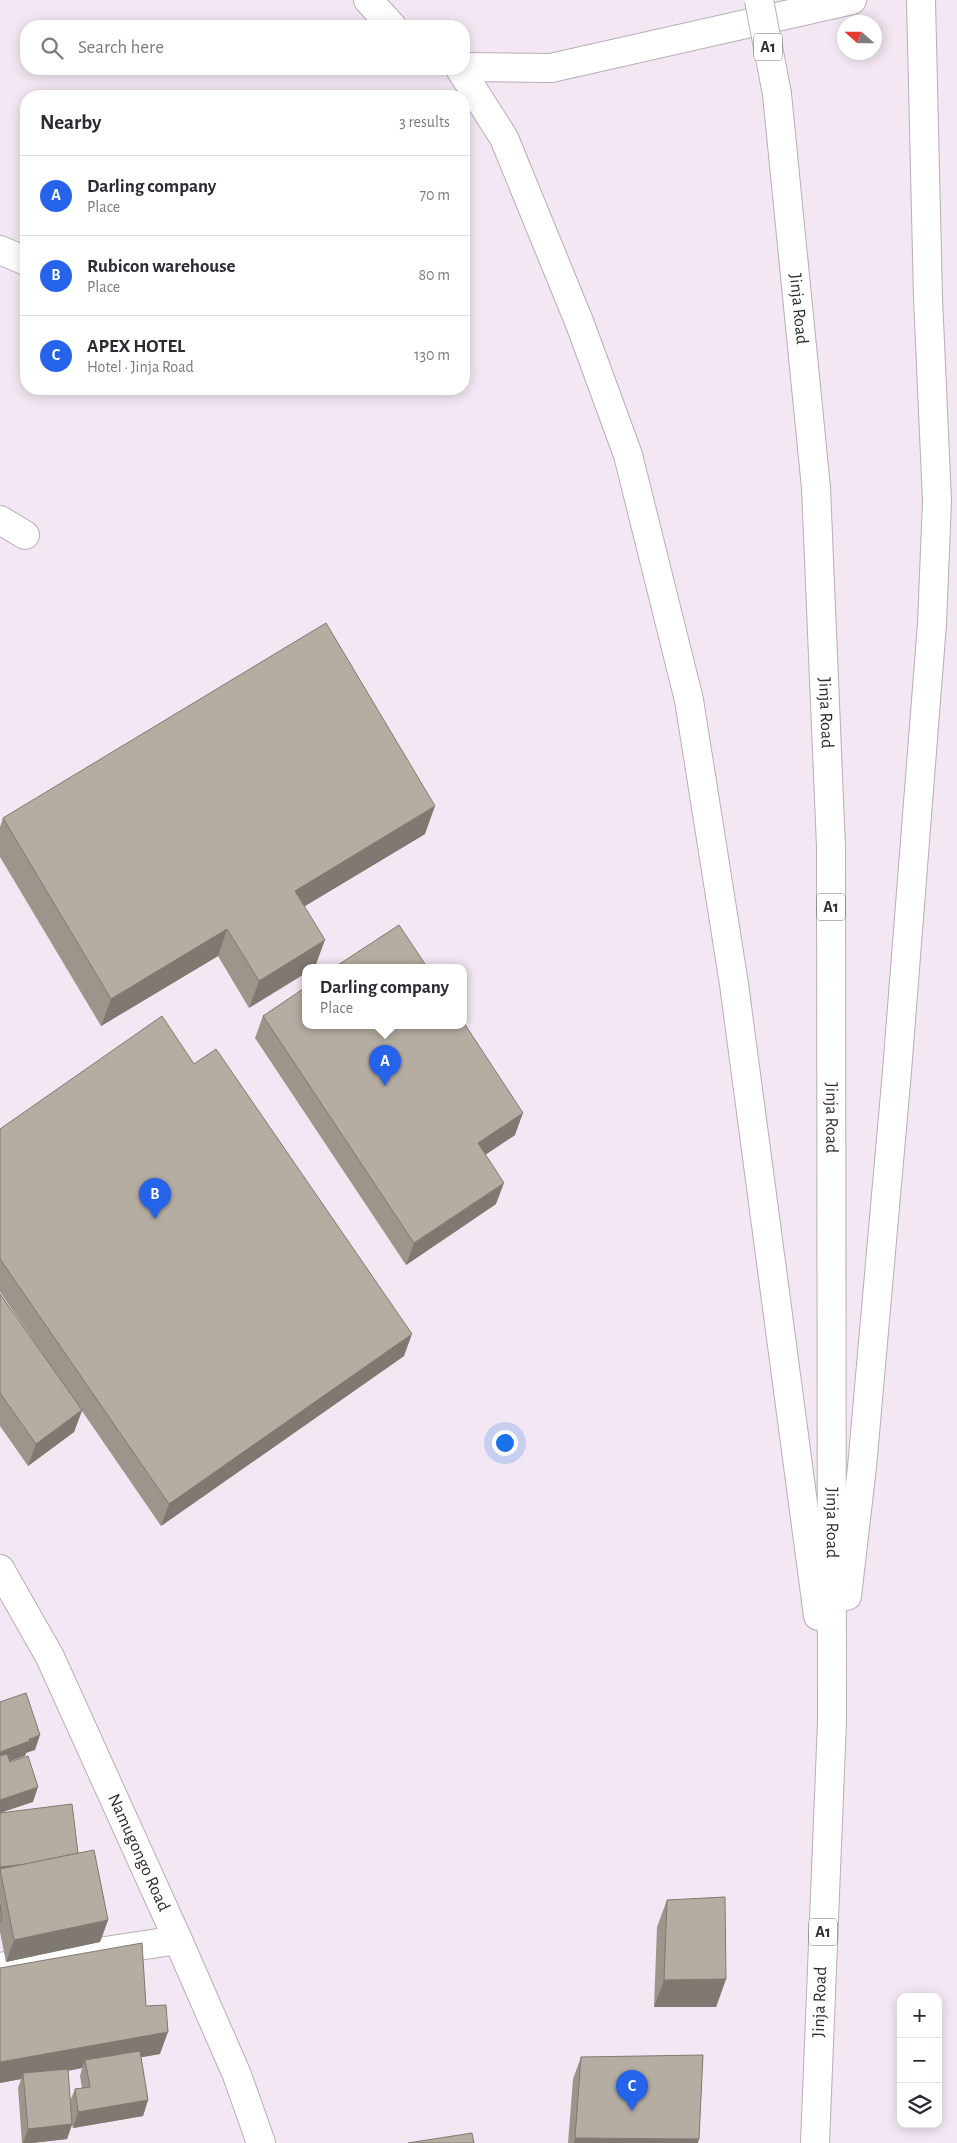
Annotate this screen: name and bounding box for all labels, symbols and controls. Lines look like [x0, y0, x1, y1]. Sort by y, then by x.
north arrow [837, 15, 882, 60]
search box [20, 20, 470, 75]
icon: search [38, 34, 66, 62]
road number: A1 [754, 34, 782, 61]
text: Search here [78, 38, 164, 57]
text: Nearby [40, 112, 101, 133]
text: 3 results [399, 114, 450, 130]
text: Darling company [87, 177, 216, 196]
text: A [51, 187, 61, 203]
text: 70 m [419, 187, 450, 203]
text: Place [87, 199, 120, 215]
text: Rubicon warehouse [87, 257, 235, 276]
text: B [51, 267, 61, 283]
text: 80 m [419, 267, 450, 283]
street label: Jinja Road [786, 273, 811, 345]
text: Place [87, 279, 120, 295]
text: APEX HOTEL [87, 337, 185, 356]
text: C [52, 347, 60, 363]
text: 130 m [414, 347, 450, 363]
text: Hotel · Jinja Road [87, 359, 194, 375]
street label: Jinja Road [815, 677, 836, 749]
road number: A1 [817, 894, 845, 920]
popup [302, 964, 467, 1029]
text: Darling company [320, 978, 449, 997]
text: Place [320, 1000, 353, 1016]
pin: A [369, 1045, 401, 1086]
street label: Jinja Road [822, 1082, 840, 1153]
pin: B [139, 1178, 171, 1219]
your location [492, 1430, 518, 1456]
street label: Jinja Road [823, 1487, 841, 1558]
street label: Namugongo Road [104, 1791, 173, 1914]
road number: A1 [809, 1918, 837, 1945]
street label: Jinja Road [810, 1966, 830, 2038]
map controls [897, 1993, 942, 2128]
button: + [897, 1993, 942, 2038]
button: − [897, 2038, 942, 2083]
pin: C [616, 2070, 648, 2111]
button: layers [897, 2083, 942, 2128]

